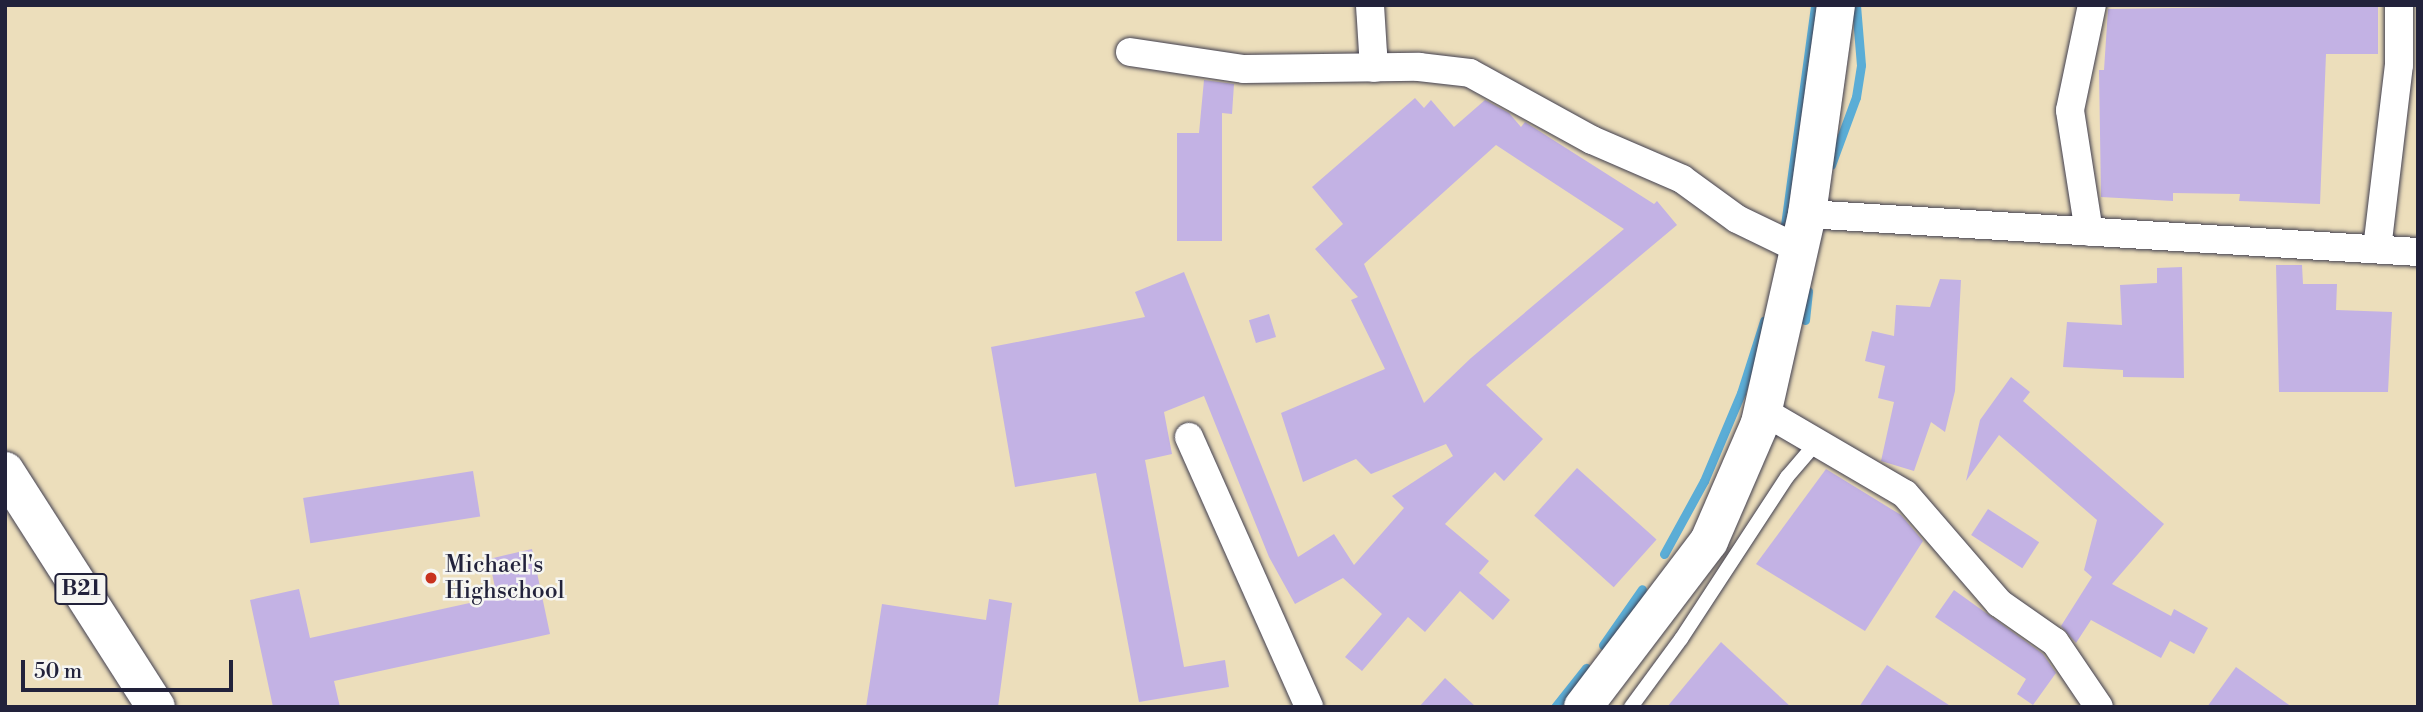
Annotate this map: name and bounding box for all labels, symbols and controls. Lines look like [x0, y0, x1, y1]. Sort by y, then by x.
place label: Michael's Highschool [445, 551, 565, 605]
marker: Michael's Highschool [423, 570, 439, 586]
road number: B21 [53, 572, 109, 606]
scale bar [24, 646, 236, 690]
text: 50 m [34, 659, 82, 685]

